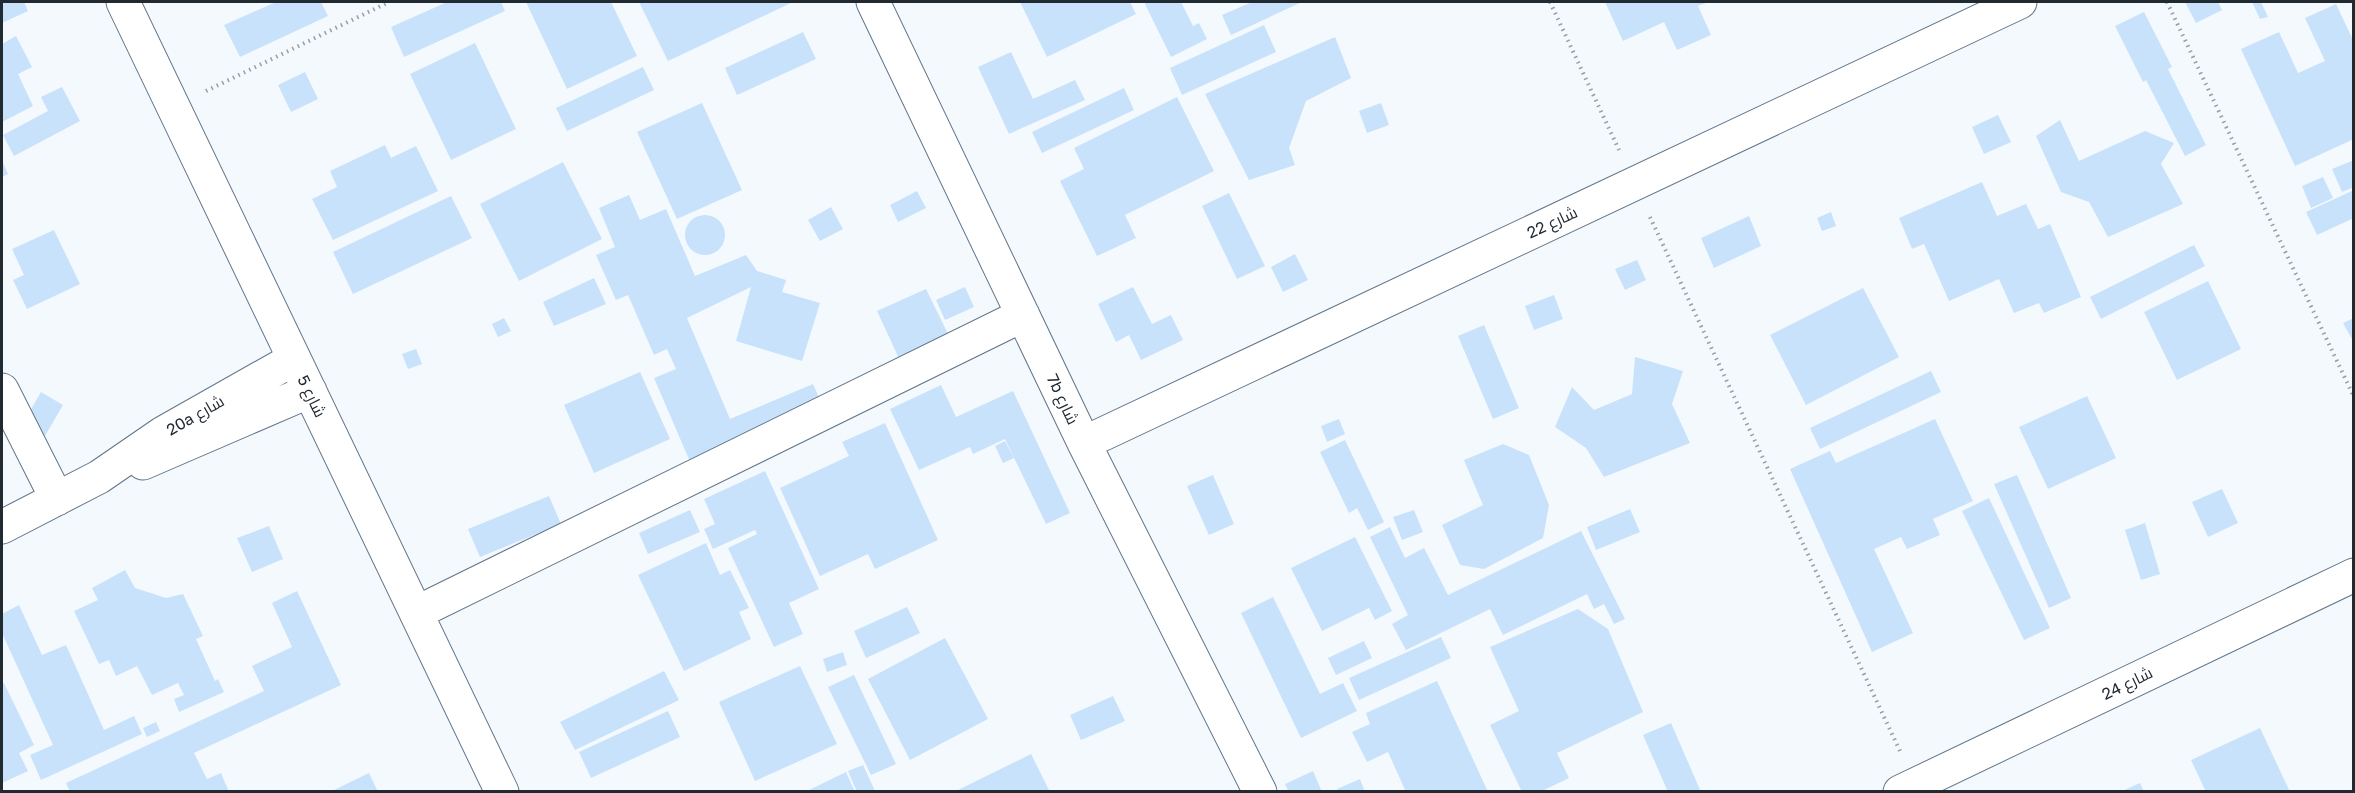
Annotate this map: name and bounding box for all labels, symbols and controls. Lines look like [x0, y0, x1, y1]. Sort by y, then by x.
street label: شارع 22 [1524, 202, 1581, 244]
street label: 7b شارع [1041, 371, 1083, 428]
street label: شارع 5 [292, 372, 331, 421]
street label: 20a شارع [163, 391, 228, 441]
street label: شارع 24 [2098, 662, 2157, 706]

